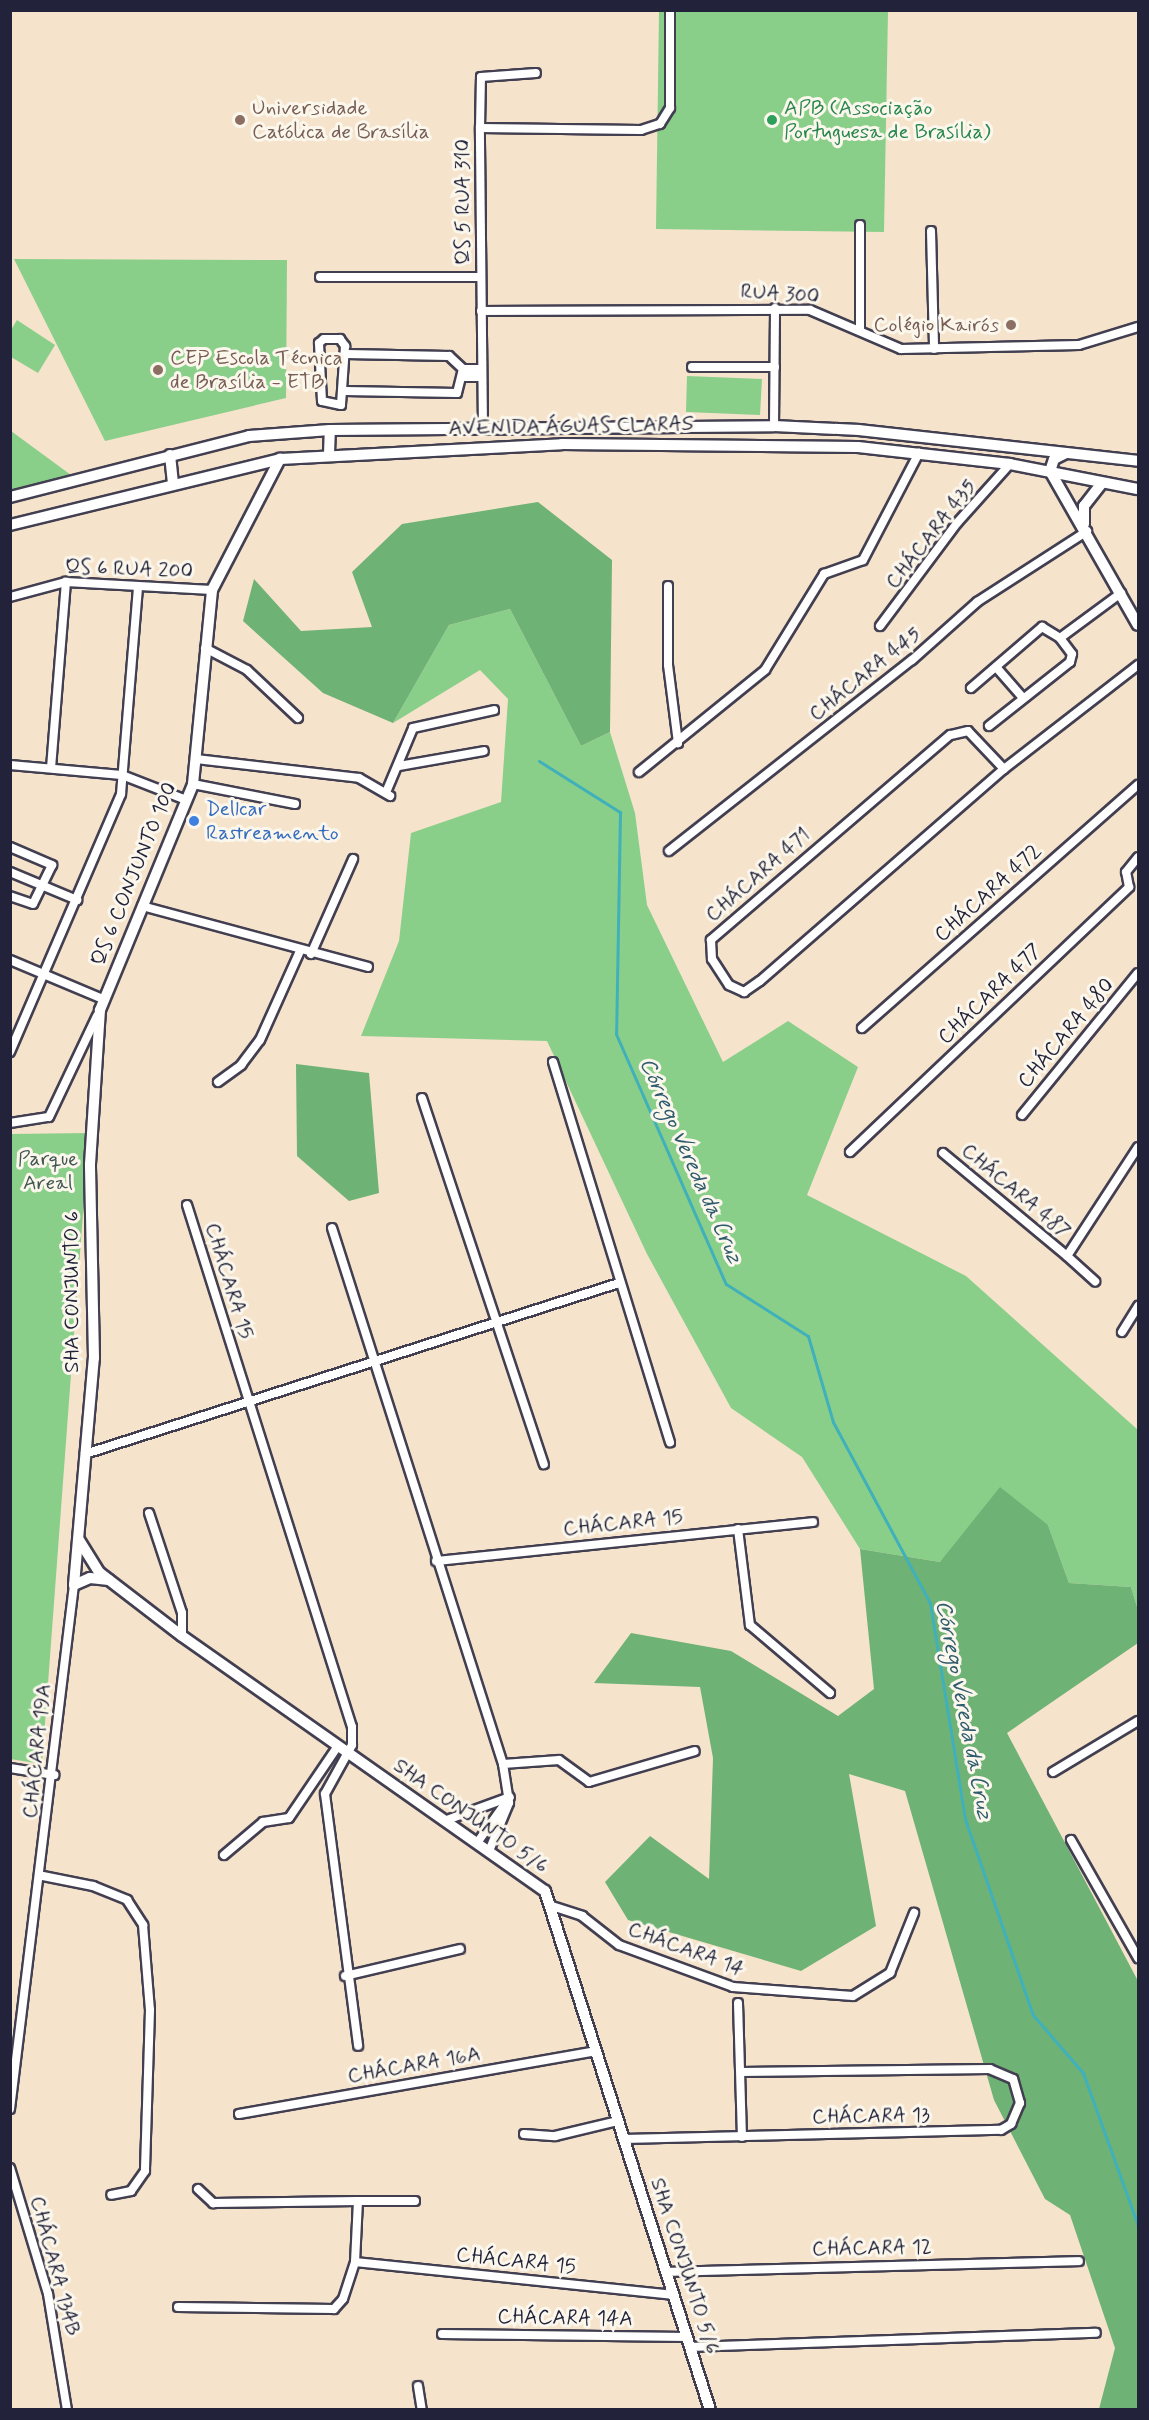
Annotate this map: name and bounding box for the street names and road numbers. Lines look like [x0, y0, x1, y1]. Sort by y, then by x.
street label: QS 5 RUA 310 [450, 139, 476, 265]
street label: RUA 300 [740, 279, 820, 309]
street label: AVENIDA ÁGUAS CLARAS [447, 411, 695, 441]
street label: CHÁCARA 435 [880, 474, 982, 594]
street label: QS 6 RUA 200 [65, 554, 193, 584]
street label: CHÁCARA 445 [804, 621, 926, 727]
street label: QS 6 CONJUNTO 100 [86, 779, 182, 969]
street label: CHÁCARA 471 [700, 823, 816, 927]
street label: CHÁCARA 472 [929, 838, 1047, 948]
street label: CHÁCARA 477 [933, 938, 1047, 1050]
street label: CHÁCARA 480 [1013, 973, 1119, 1093]
street label: CHÁCARA 487 [956, 1138, 1076, 1244]
street label: SHA CONJUNTO 6 [59, 1209, 85, 1375]
street label: CHÁCARA 15 [199, 1220, 259, 1342]
street label: CHÁCARA 15 [562, 1504, 684, 1542]
street label: CHÁCARA 19A [17, 1682, 57, 1820]
street label: SHA CONJUNTO 5/6 [387, 1752, 555, 1880]
street label: CHÁCARA 14 [624, 1916, 748, 1982]
street label: CHÁCARA 16A [346, 2041, 482, 2089]
street label: CHÁCARA 13 [812, 2102, 930, 2130]
street label: SHA CONJUNTO 5/6 [644, 2172, 726, 2360]
street label: CHÁCARA 134B [24, 2193, 86, 2339]
street label: CHÁCARA 12 [812, 2234, 932, 2262]
street label: CHÁCARA 15 [455, 2242, 577, 2280]
street label: CHÁCARA 14A [497, 2304, 633, 2332]

